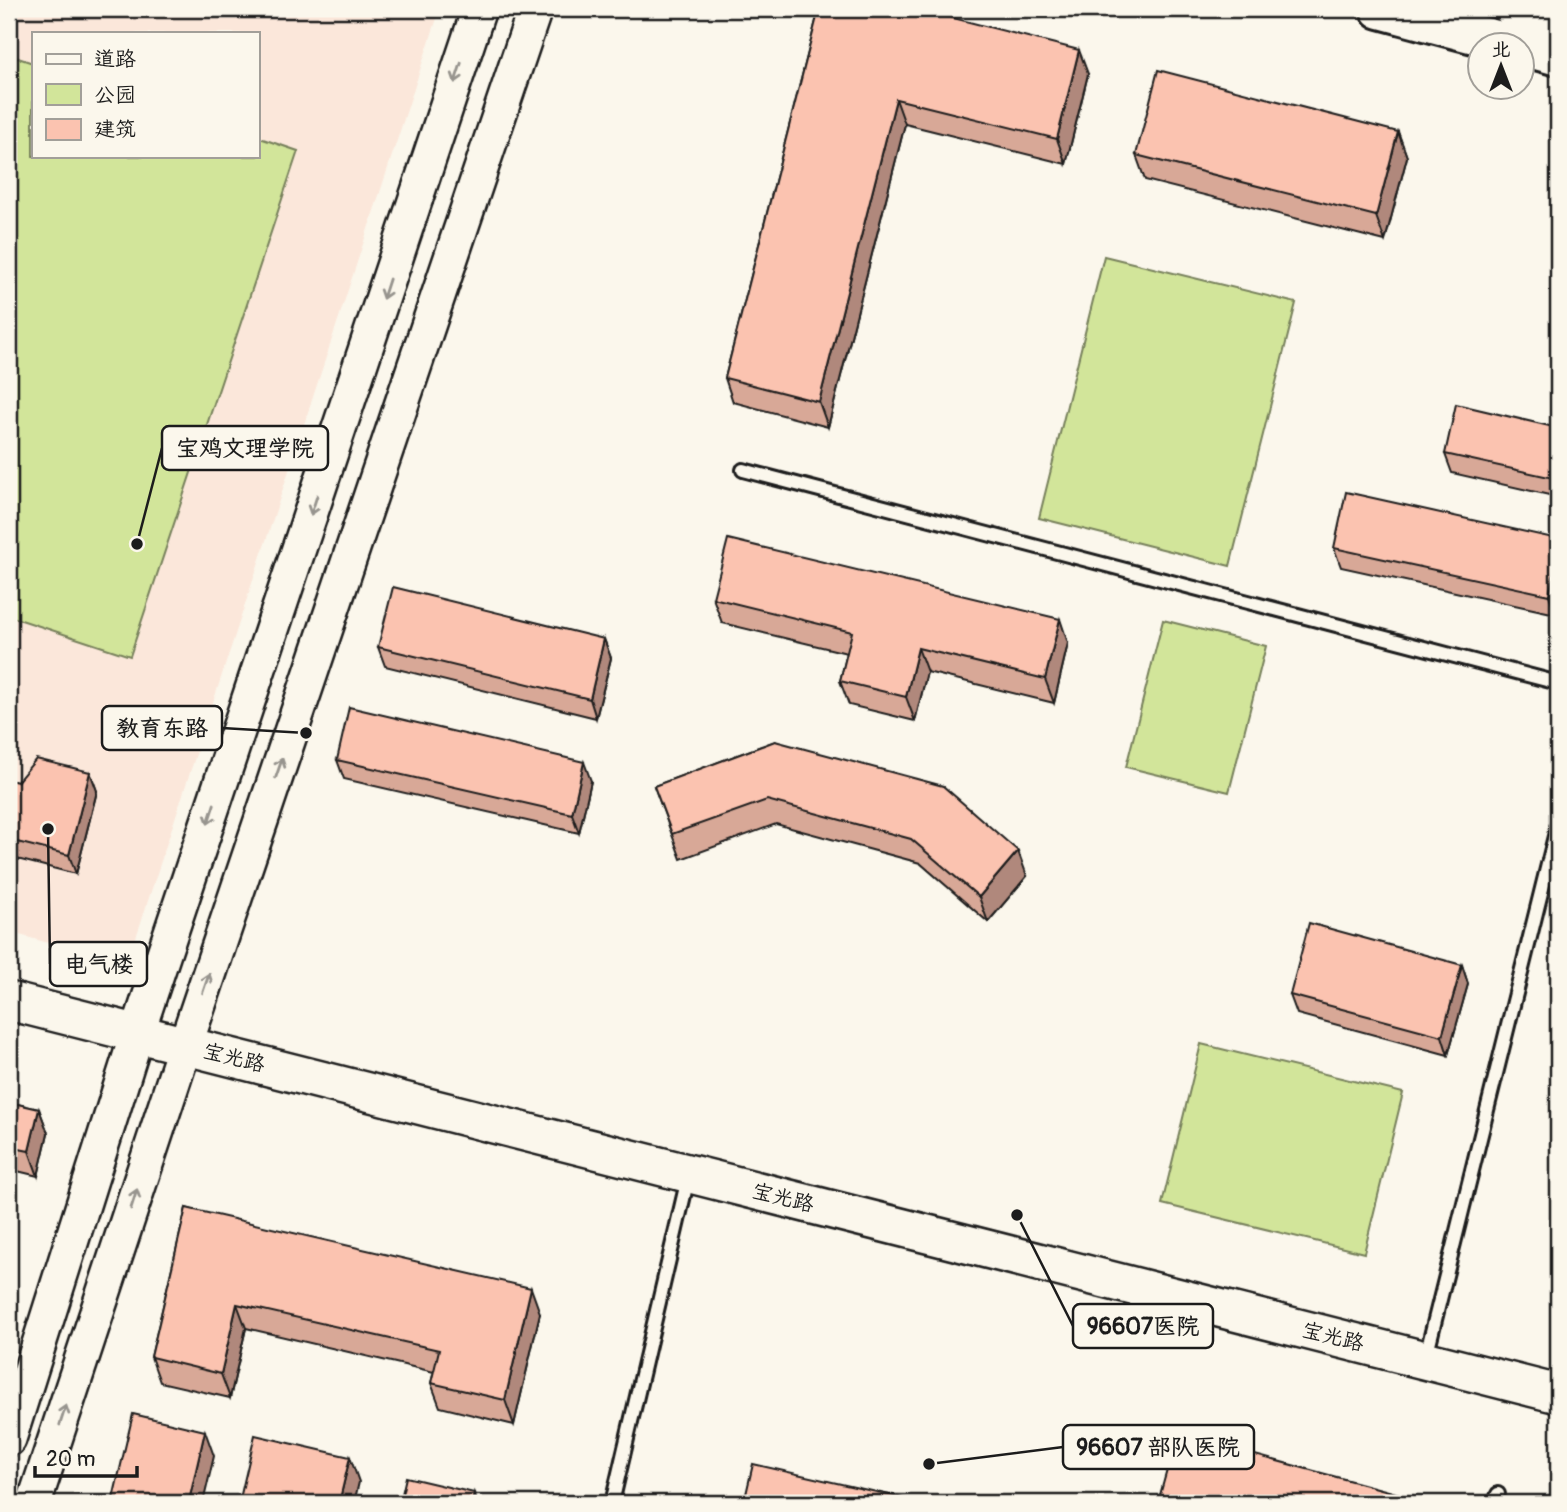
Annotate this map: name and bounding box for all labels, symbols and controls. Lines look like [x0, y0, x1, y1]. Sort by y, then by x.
legend [32, 32, 259, 158]
north arrow [1466, 32, 1536, 102]
text: 北 [1491, 38, 1511, 62]
text: 道路 [94, 46, 136, 73]
one-way arrow [451, 62, 463, 84]
text: 公园 [94, 82, 136, 109]
text: 建筑 [94, 116, 136, 143]
one-way arrow [379, 278, 391, 300]
callout: 宝鸡文理学院 [162, 426, 328, 470]
text: 宝鸡文理学院 [176, 434, 314, 463]
one-way arrow [307, 494, 319, 516]
callout: 教育东路 [102, 706, 222, 750]
text: 教育东路 [116, 714, 208, 743]
one-way arrow [274, 757, 286, 779]
one-way arrow [204, 803, 217, 825]
callout: 电气楼 [50, 942, 147, 986]
text: 电气楼 [65, 950, 134, 979]
one-way arrow [201, 973, 213, 995]
street label: 宝光路 [200, 1037, 268, 1079]
street label: 宝光路 [749, 1177, 817, 1219]
one-way arrow [129, 1189, 141, 1211]
callout: 96607医院 [1073, 1304, 1213, 1348]
text: 96607医院 [1087, 1312, 1199, 1341]
street label: 宝光路 [1299, 1316, 1367, 1358]
one-way arrow [58, 1405, 70, 1427]
callout: 96607 部队医院 [1063, 1425, 1254, 1469]
text: 96607 部队医院 [1076, 1433, 1240, 1462]
scale bar [35, 1435, 136, 1479]
text: 20 m [46, 1446, 95, 1473]

